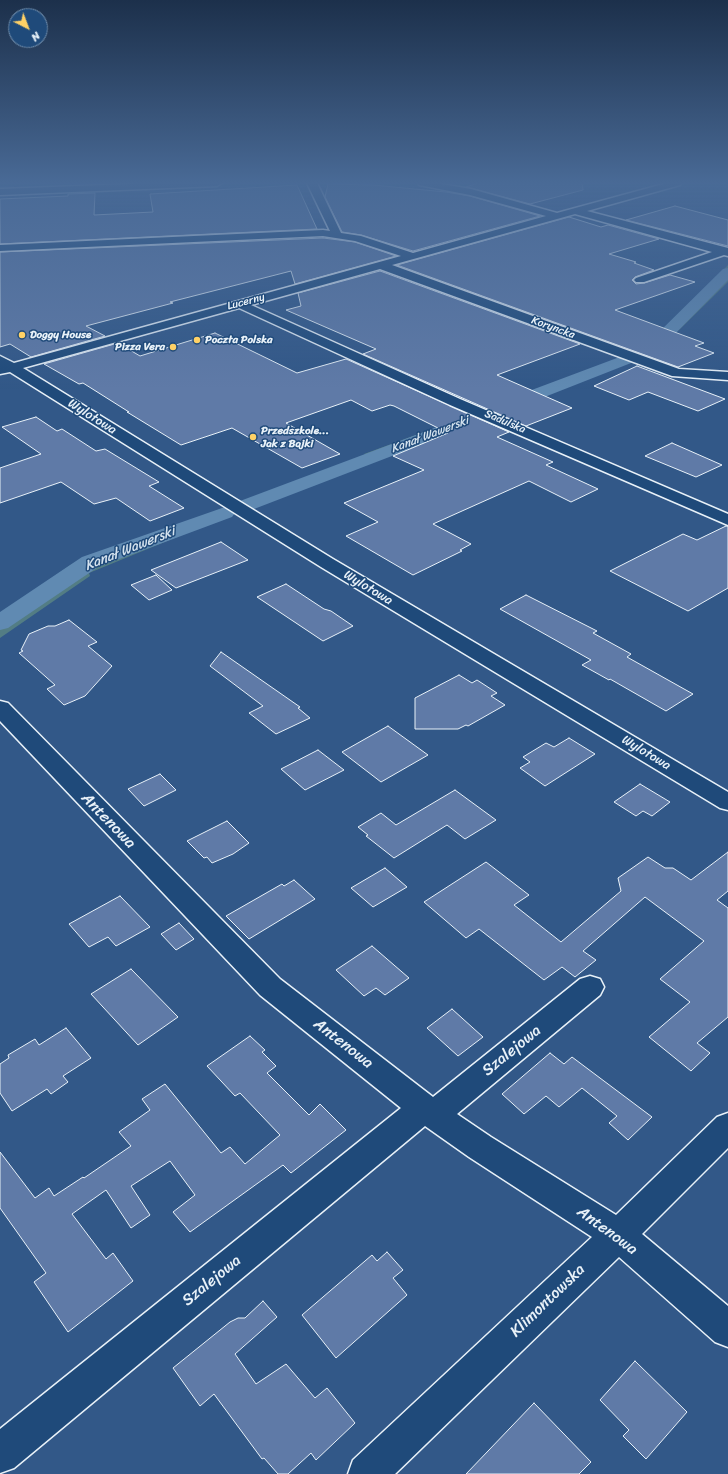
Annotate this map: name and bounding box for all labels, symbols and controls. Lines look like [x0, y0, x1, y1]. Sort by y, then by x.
north arrow [8, 8, 48, 48]
text: N [27, 27, 45, 46]
street label: Lucerny [226, 291, 266, 313]
street label: Koryncka [529, 314, 577, 342]
place label: Doggy House [30, 328, 91, 342]
marker: Doggy House [17, 330, 27, 340]
place label: Poczta Polska [205, 333, 273, 347]
marker: Poczta Polska [192, 335, 202, 345]
place label: Pizza Vera [115, 340, 165, 354]
marker: Pizza Vera [168, 342, 178, 352]
street label: Wylotowa [65, 396, 119, 438]
street label: Sadulska [483, 407, 527, 437]
water label: Kanał Wawerski [389, 414, 471, 456]
place label: Przedszkole... Jak z Bajki [261, 424, 329, 450]
marker: Przedszkole... Jak z Bajki [248, 432, 258, 442]
water label: Kanał Wawerski [82, 523, 178, 575]
street label: Wylotowa [341, 567, 395, 609]
street label: Wylotowa [619, 732, 673, 774]
street label: Antenowa [77, 789, 139, 853]
street label: Antenowa [309, 1015, 377, 1073]
street label: Szalejowa [479, 1021, 545, 1081]
street label: Antenowa [573, 1203, 641, 1259]
street label: Szalejowa [179, 1251, 245, 1311]
street label: Klimontowska [506, 1260, 590, 1342]

